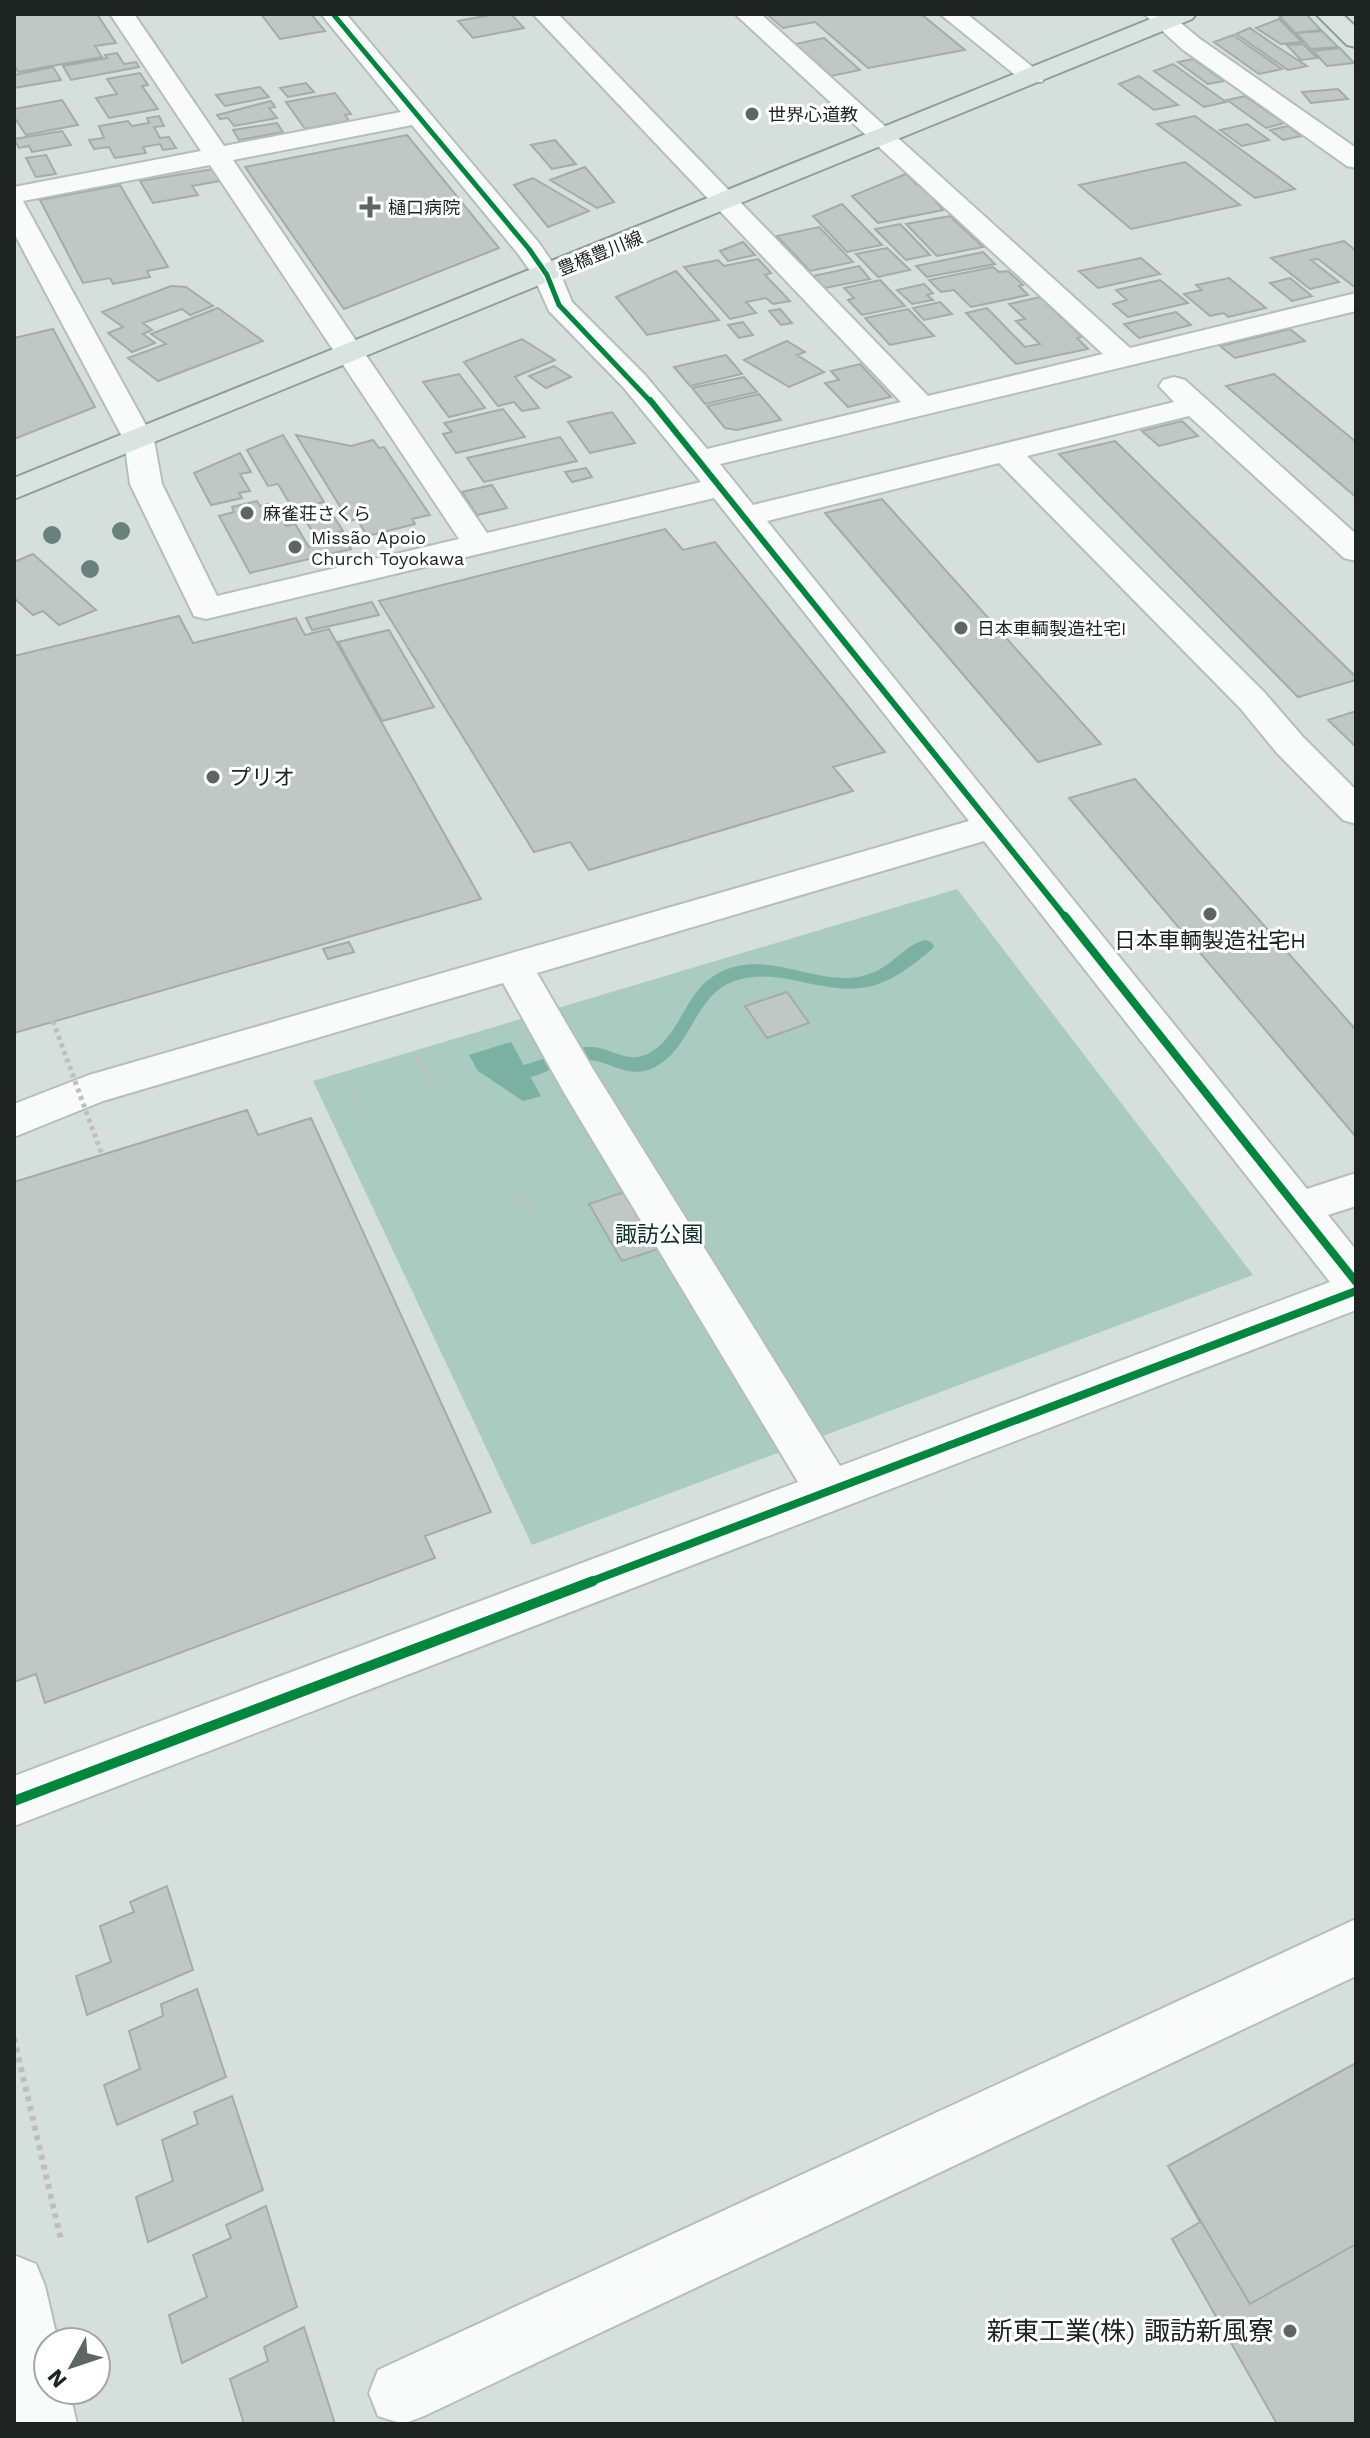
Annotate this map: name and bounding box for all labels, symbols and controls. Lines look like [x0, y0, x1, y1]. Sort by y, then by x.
place label: 世界心道教 [768, 104, 858, 125]
marker: 世界心道教 [743, 105, 761, 123]
marker: 樋口病院 [359, 196, 381, 218]
place label: 樋口病院 [388, 197, 460, 218]
street label: 豊橋豊川線 [554, 226, 646, 280]
place label: 麻雀荘さくら [263, 503, 371, 524]
marker: 麻雀荘さくら [238, 504, 256, 522]
place label: Missão Apoio Church Toyokawa [311, 527, 464, 569]
marker: Missão Apoio Church Toyokawa [286, 538, 304, 556]
place label: 日本車輌製造社宅I [977, 618, 1126, 639]
marker: 日本車輌製造社宅I [952, 619, 970, 637]
place label: プリオ [229, 765, 295, 790]
marker: プリオ [204, 768, 222, 786]
marker: 日本車輌製造社宅H [1201, 905, 1219, 923]
place label: 日本車輌製造社宅H [1114, 928, 1306, 953]
park label: 諏訪公園 [615, 1222, 703, 1247]
place label: 新東工業(株) 諏訪新風寮 [987, 2316, 1274, 2346]
marker: 新東工業(株) 諏訪新風寮 [1281, 2322, 1299, 2340]
north arrow [32, 2326, 112, 2406]
text: N [42, 2364, 72, 2393]

